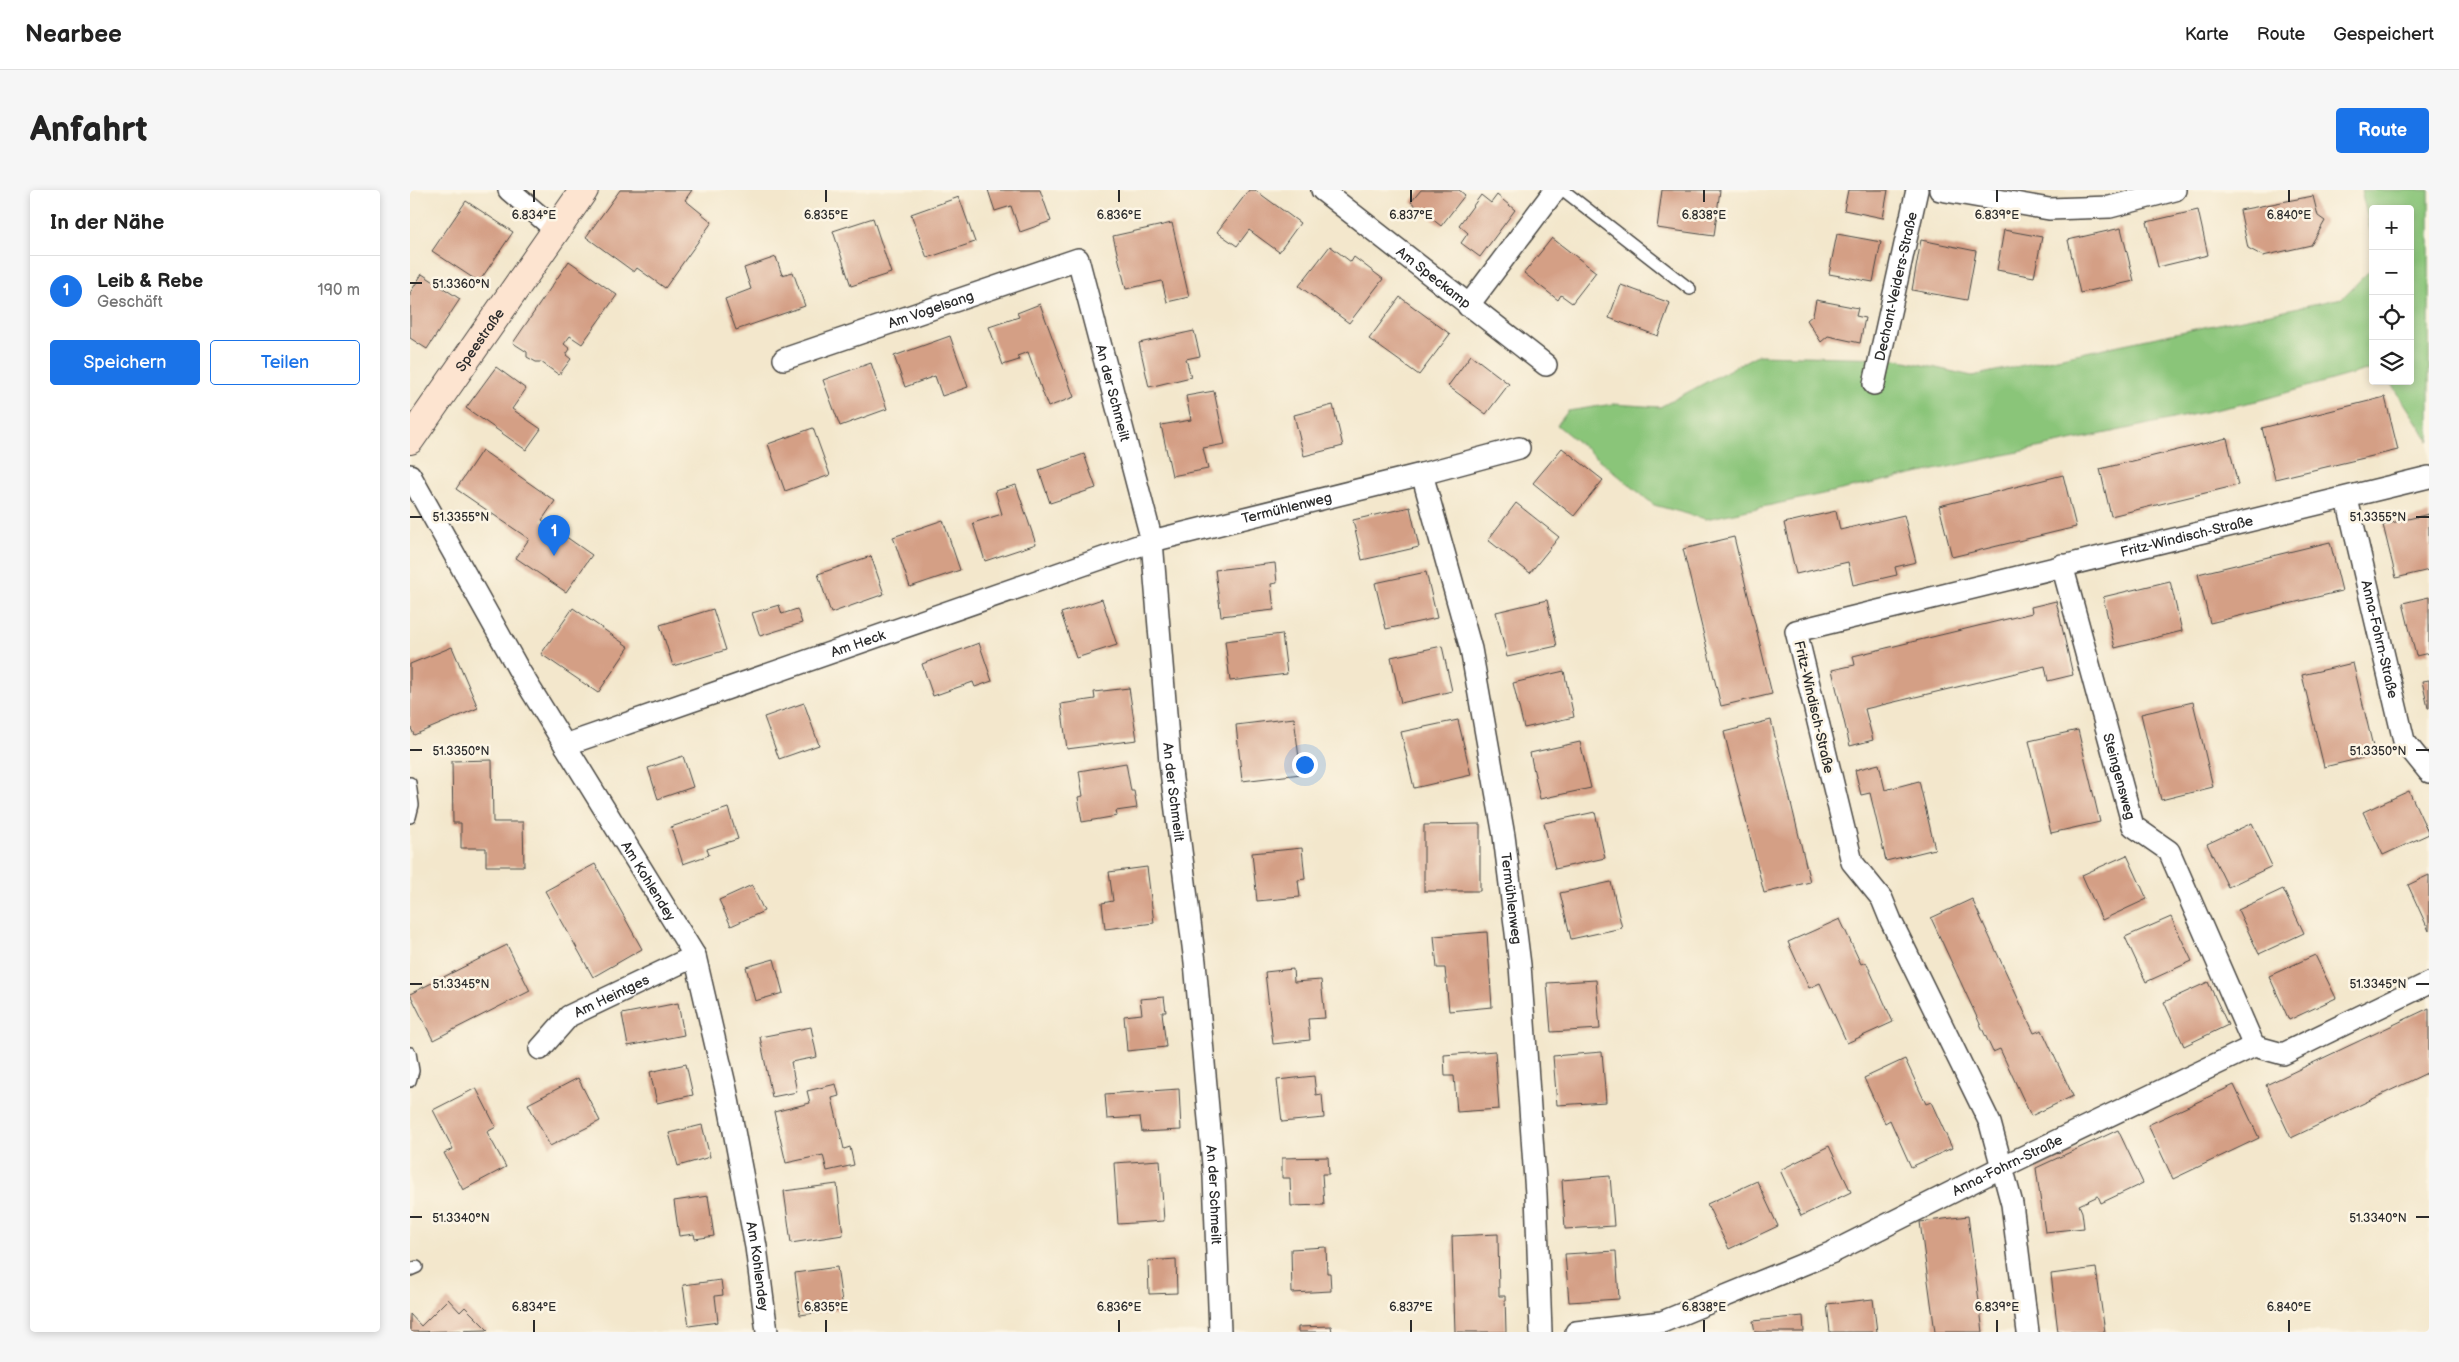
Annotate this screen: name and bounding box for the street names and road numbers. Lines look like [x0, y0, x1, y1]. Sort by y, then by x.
street label: Dechant-Veiders-Straße [1871, 210, 1920, 363]
street label: Am Speckamp [1393, 243, 1475, 312]
street label: Am Vogelsang [886, 287, 976, 332]
street label: Speestraße [452, 305, 508, 375]
street label: An der Schmeilt [1092, 343, 1134, 444]
street label: Termühlenweg [1240, 488, 1333, 527]
street label: Fritz-Windisch-Straße [2119, 512, 2255, 560]
street label: Anna-Fohrn-Straße [2358, 578, 2402, 700]
street label: Am Heck [828, 626, 888, 661]
street label: Fritz-Windisch-Straße [1790, 639, 1838, 775]
street label: Steingensweg [2100, 731, 2139, 821]
street label: An der Schmeilt [1160, 742, 1188, 843]
street label: Am Kohlendey [618, 838, 680, 924]
street label: Termühlenweg [1498, 852, 1526, 945]
street label: Am Heintges [571, 971, 652, 1021]
street label: Anna-Fohrn-Straße [1949, 1131, 2065, 1199]
street label: An der Schmeilt [1203, 1144, 1225, 1245]
street label: Am Kohlendey [743, 1220, 773, 1313]

